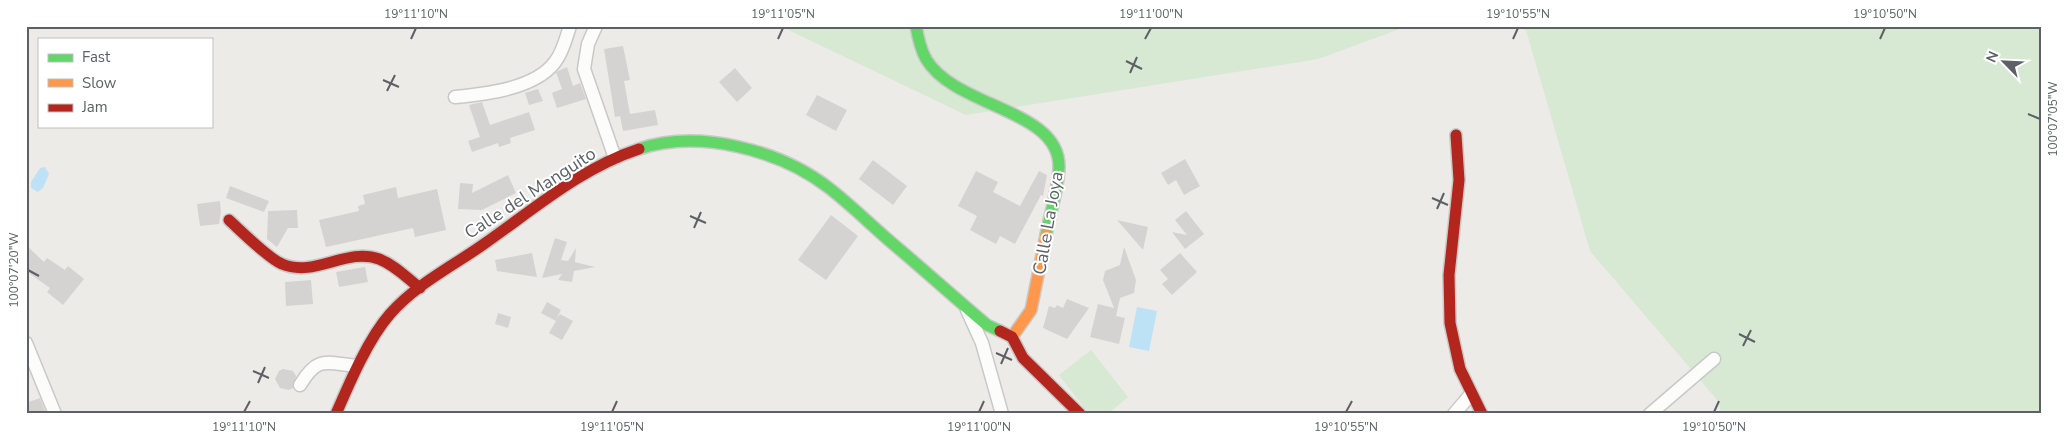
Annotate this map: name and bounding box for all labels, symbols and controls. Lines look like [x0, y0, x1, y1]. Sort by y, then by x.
text: 19°11'10"N [384, 6, 448, 22]
text: 19°11'05"N [751, 6, 815, 22]
text: 19°11'00"N [1119, 6, 1183, 22]
text: 19°10'55"N [1486, 6, 1550, 22]
text: 19°10'50"N [1853, 6, 1917, 22]
legend [38, 38, 212, 128]
north arrow [1980, 38, 2030, 88]
text: Fast [82, 47, 111, 67]
text: N [1982, 48, 2003, 66]
text: Slow [82, 73, 117, 93]
text: 100°07'05"W [2045, 81, 2061, 157]
text: Jam [81, 97, 108, 117]
street label: Calle del Manguito [460, 141, 600, 245]
street label: Calle La Joya [1027, 170, 1069, 276]
text: 100°07'20"W [6, 232, 22, 308]
text: 19°11'10"N [212, 419, 276, 435]
text: 19°11'05"N [580, 419, 644, 435]
text: 19°11'00"N [947, 419, 1011, 435]
text: 19°10'55"N [1314, 419, 1378, 435]
text: 19°10'50"N [1682, 419, 1746, 435]

